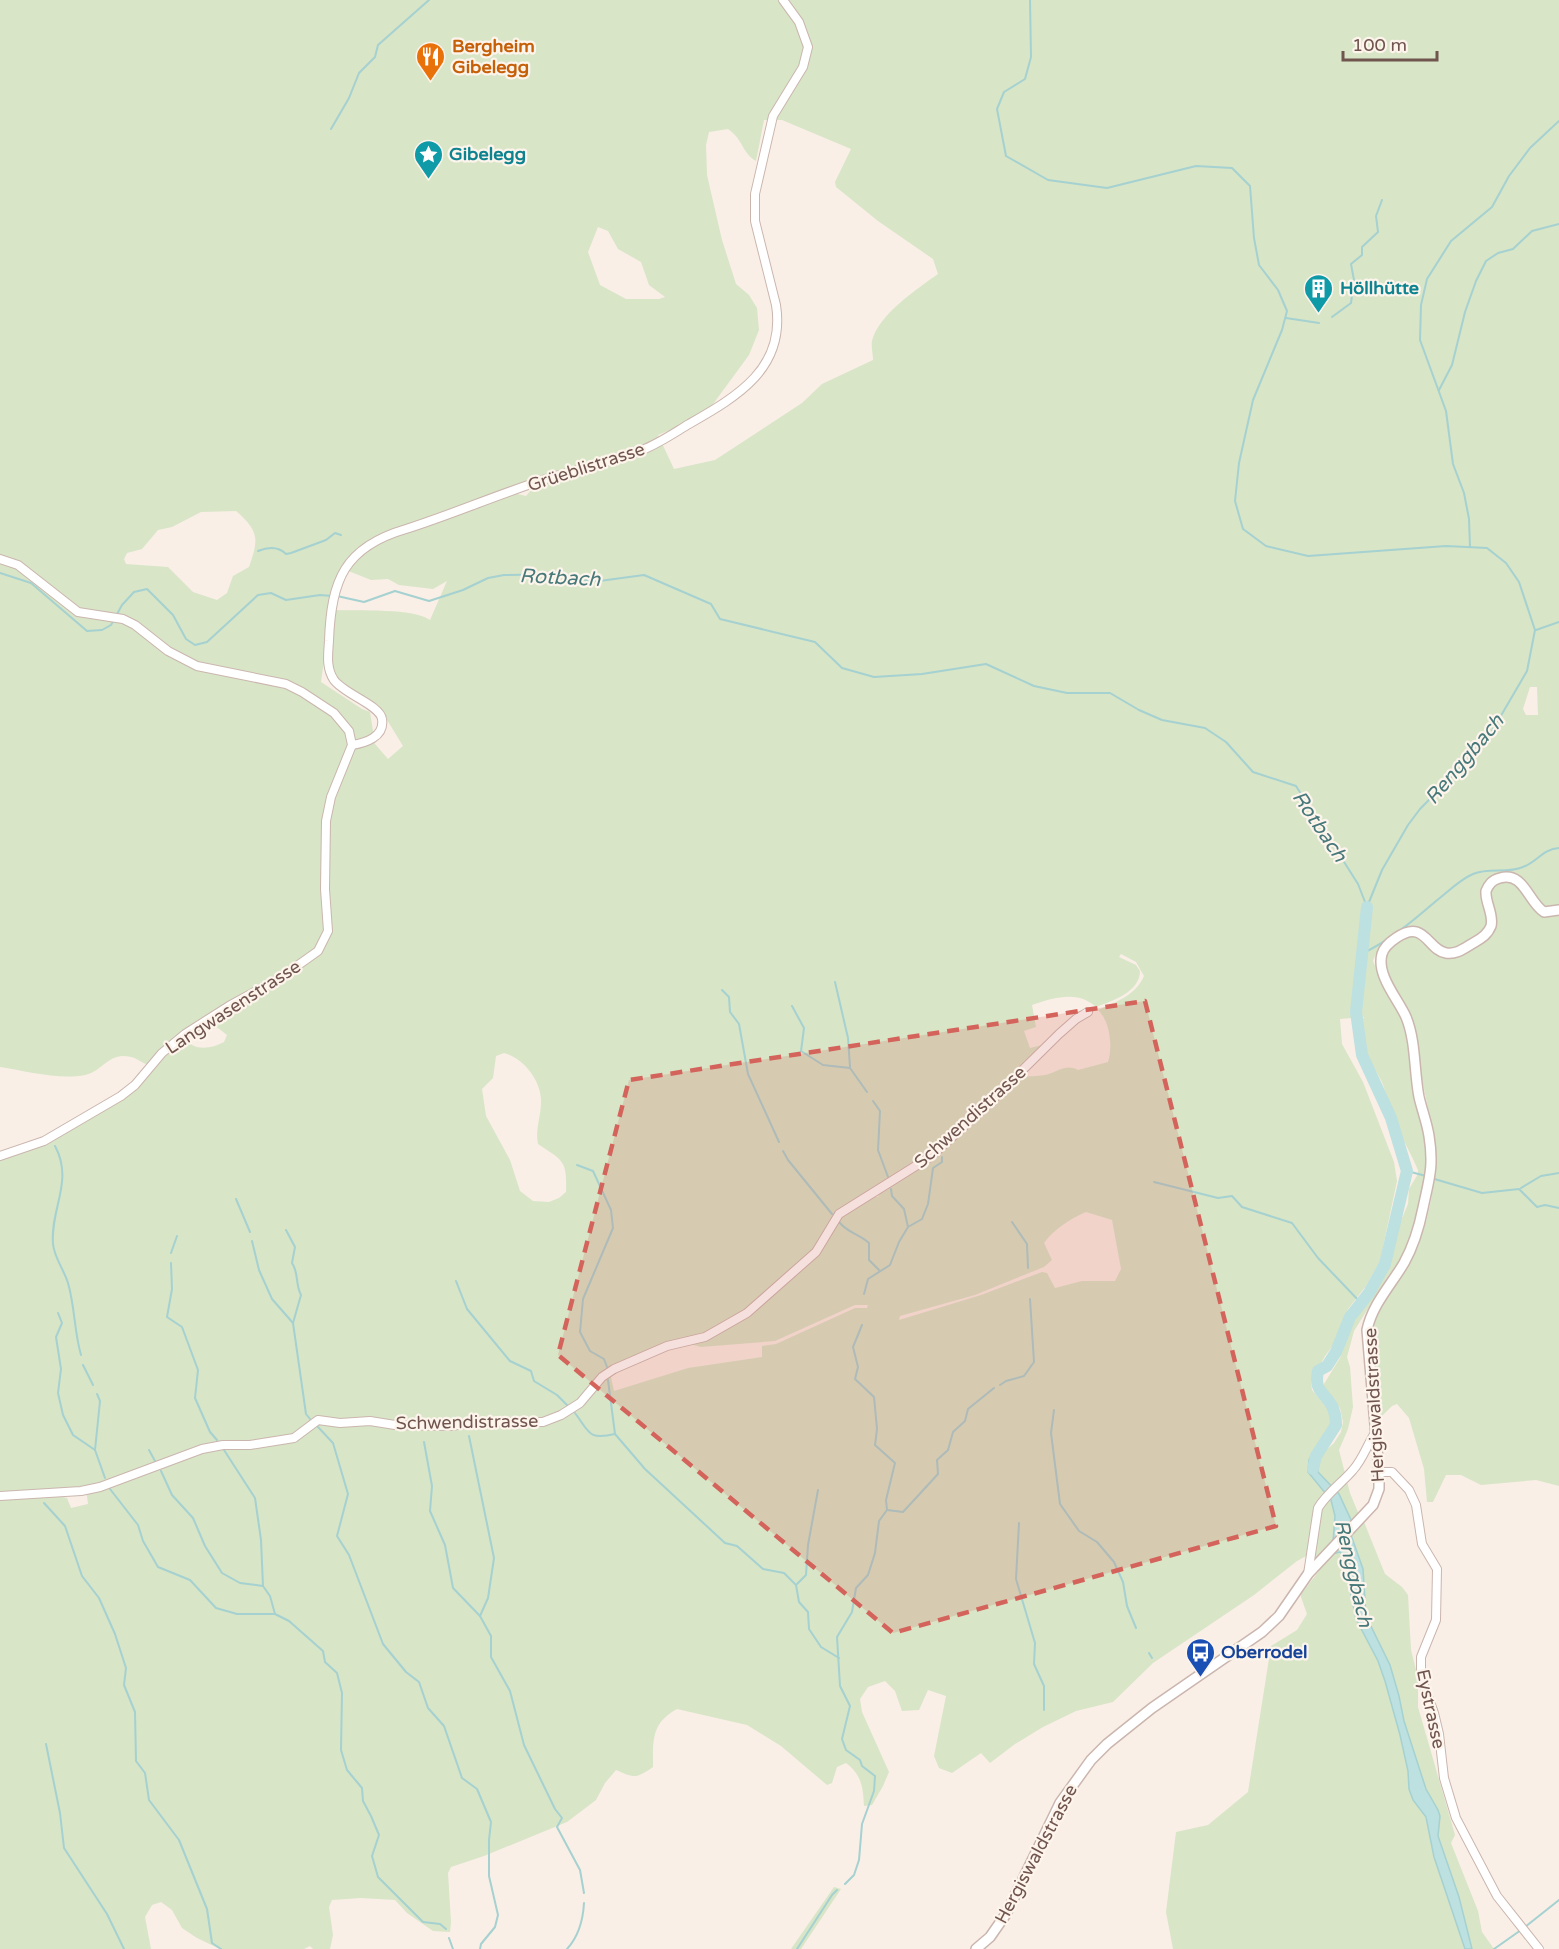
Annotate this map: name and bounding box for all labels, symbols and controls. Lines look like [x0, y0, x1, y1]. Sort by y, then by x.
scale bar [1343, 24, 1438, 62]
text: 100 m [1352, 34, 1407, 56]
place label: Bergheim Gibelegg [452, 35, 535, 78]
restaurant icon: Bergheim Gibelegg [415, 40, 447, 82]
place icon: Gibelegg [412, 138, 444, 180]
place label: Gibelegg [449, 143, 526, 165]
building icon: Höllhütte [1303, 272, 1335, 314]
place label: Höllhütte [1340, 277, 1419, 299]
street label: Grüeblistrasse [525, 438, 647, 496]
water label: Rotbach [519, 564, 602, 592]
water label: Renggbach [1420, 709, 1510, 809]
water label: Rotbach [1287, 786, 1352, 867]
street label: Langwasenstrasse [161, 955, 305, 1059]
street label: Schwendistrasse [910, 1061, 1030, 1173]
street label: Hergiswaldstrasse [1359, 1327, 1389, 1483]
street label: Schwendistrasse [396, 1410, 538, 1434]
water label: Renggbach [1329, 1517, 1377, 1630]
bus stop icon: Oberrodel [1184, 1636, 1216, 1678]
place label: Oberrodel [1221, 1641, 1308, 1663]
street label: Eystrasse [1412, 1667, 1450, 1751]
street label: Hergiswaldstrasse [990, 1781, 1082, 1927]

